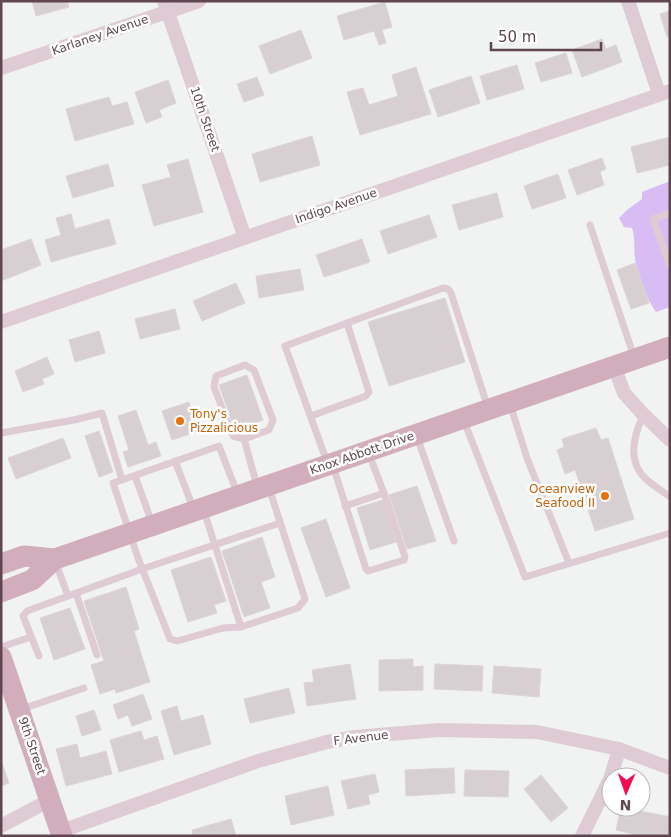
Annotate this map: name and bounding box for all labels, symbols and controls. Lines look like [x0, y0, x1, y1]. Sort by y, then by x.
street label: Karlaney Avenue [50, 12, 150, 58]
scale bar [491, 20, 601, 52]
text: 50 m [498, 28, 536, 46]
street label: 10th Street [187, 85, 223, 154]
street label: Indigo Avenue [293, 185, 379, 227]
place label: Tony's Pizzalicious [189, 407, 258, 435]
marker: Tony's Pizzalicious [174, 415, 186, 427]
street label: Knox Abbott Drive [308, 429, 416, 477]
place label: Oceanview Seafood II [529, 482, 595, 510]
marker: Oceanview Seafood II [599, 490, 611, 502]
street label: 9th Street [16, 715, 49, 777]
street label: F Avenue [333, 728, 389, 748]
north arrow [601, 767, 651, 817]
text: N [619, 797, 632, 813]

